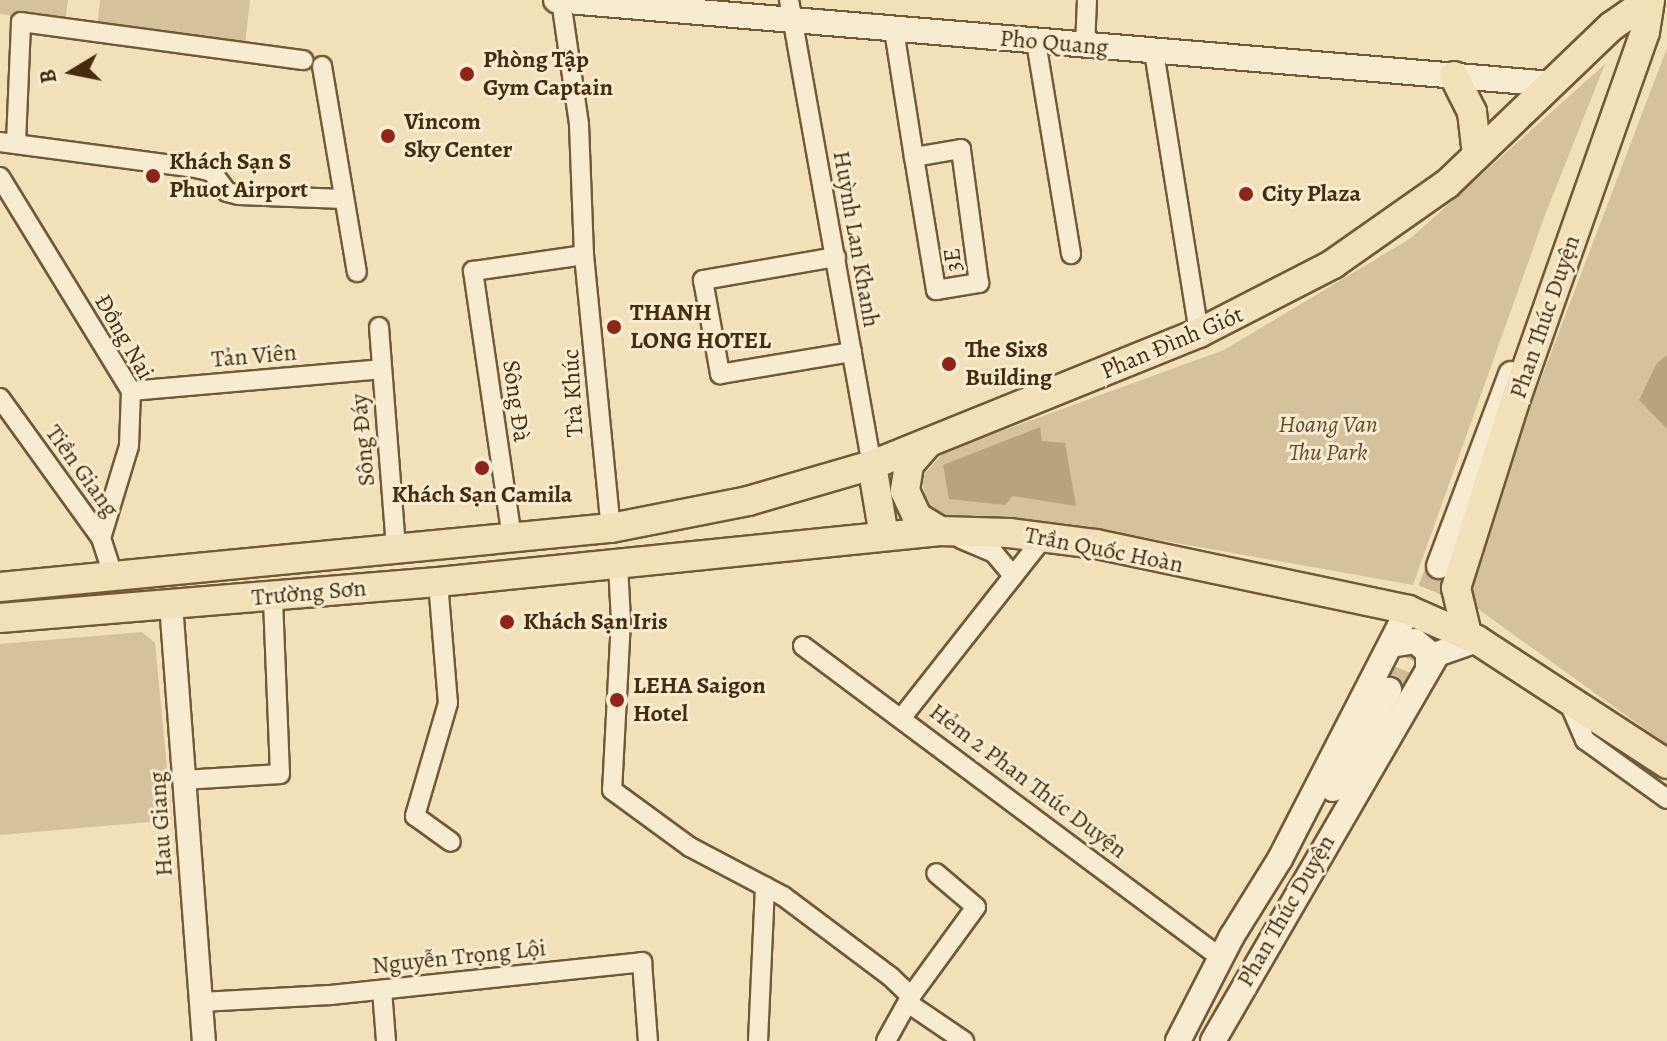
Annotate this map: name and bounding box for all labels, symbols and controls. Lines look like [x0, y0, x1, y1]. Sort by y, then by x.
street label: Pho Quang [999, 24, 1109, 62]
north arrow [32, 32, 112, 112]
place label: Phòng Tập Gym Captain [483, 46, 613, 102]
marker: Phòng Tập Gym Captain [458, 65, 476, 83]
text: B [32, 67, 64, 86]
place label: Vincom Sky Center [404, 108, 512, 164]
marker: Vincom Sky Center [379, 127, 397, 145]
place label: Khách Sạn S Phuot Airport [169, 148, 308, 204]
street label: Huỳnh Lan Khanh [826, 148, 886, 330]
marker: Khách Sạn S Phuot Airport [144, 167, 162, 185]
place label: City Plaza [1262, 180, 1361, 208]
marker: City Plaza [1237, 185, 1255, 203]
street label: Phan Thúc Duyện [1504, 232, 1586, 402]
street label: 3E [937, 246, 969, 274]
street label: Đồng Nai [88, 289, 160, 385]
place label: THANH LONG HOTEL [630, 299, 771, 355]
street label: Phan Đình Giót [1096, 300, 1248, 386]
marker: THANH LONG HOTEL [605, 318, 623, 336]
place label: The Six8 Building [965, 336, 1052, 392]
street label: Tản Viên [210, 338, 298, 374]
street label: Trà Khúc [556, 348, 590, 438]
marker: The Six8 Building [940, 355, 958, 373]
street label: Sông Đà [496, 358, 536, 444]
street label: Sông Đáy [345, 393, 381, 487]
park label: Hoang Van Thu Park [1278, 411, 1378, 467]
street label: Tiền Giang [39, 419, 125, 523]
marker: Khách Sạn Camila [473, 459, 491, 477]
place label: Khách Sạn Camila [392, 481, 572, 509]
street label: Trần Quốc Hoàn [1022, 521, 1186, 579]
street label: Trường Sơn [250, 574, 368, 612]
place label: Khách Sạn Iris [523, 608, 668, 636]
marker: Khách Sạn Iris [498, 613, 516, 631]
place label: LEHA Saigon Hotel [633, 672, 766, 728]
marker: LEHA Saigon Hotel [608, 691, 626, 709]
street label: Hẻm 2 Phan Thúc Duyện [923, 697, 1133, 865]
street label: Hau Giang [143, 771, 179, 877]
street label: Phan Thúc Duyện [1231, 830, 1341, 992]
street label: Nguyễn Trọng Lội [371, 934, 547, 980]

